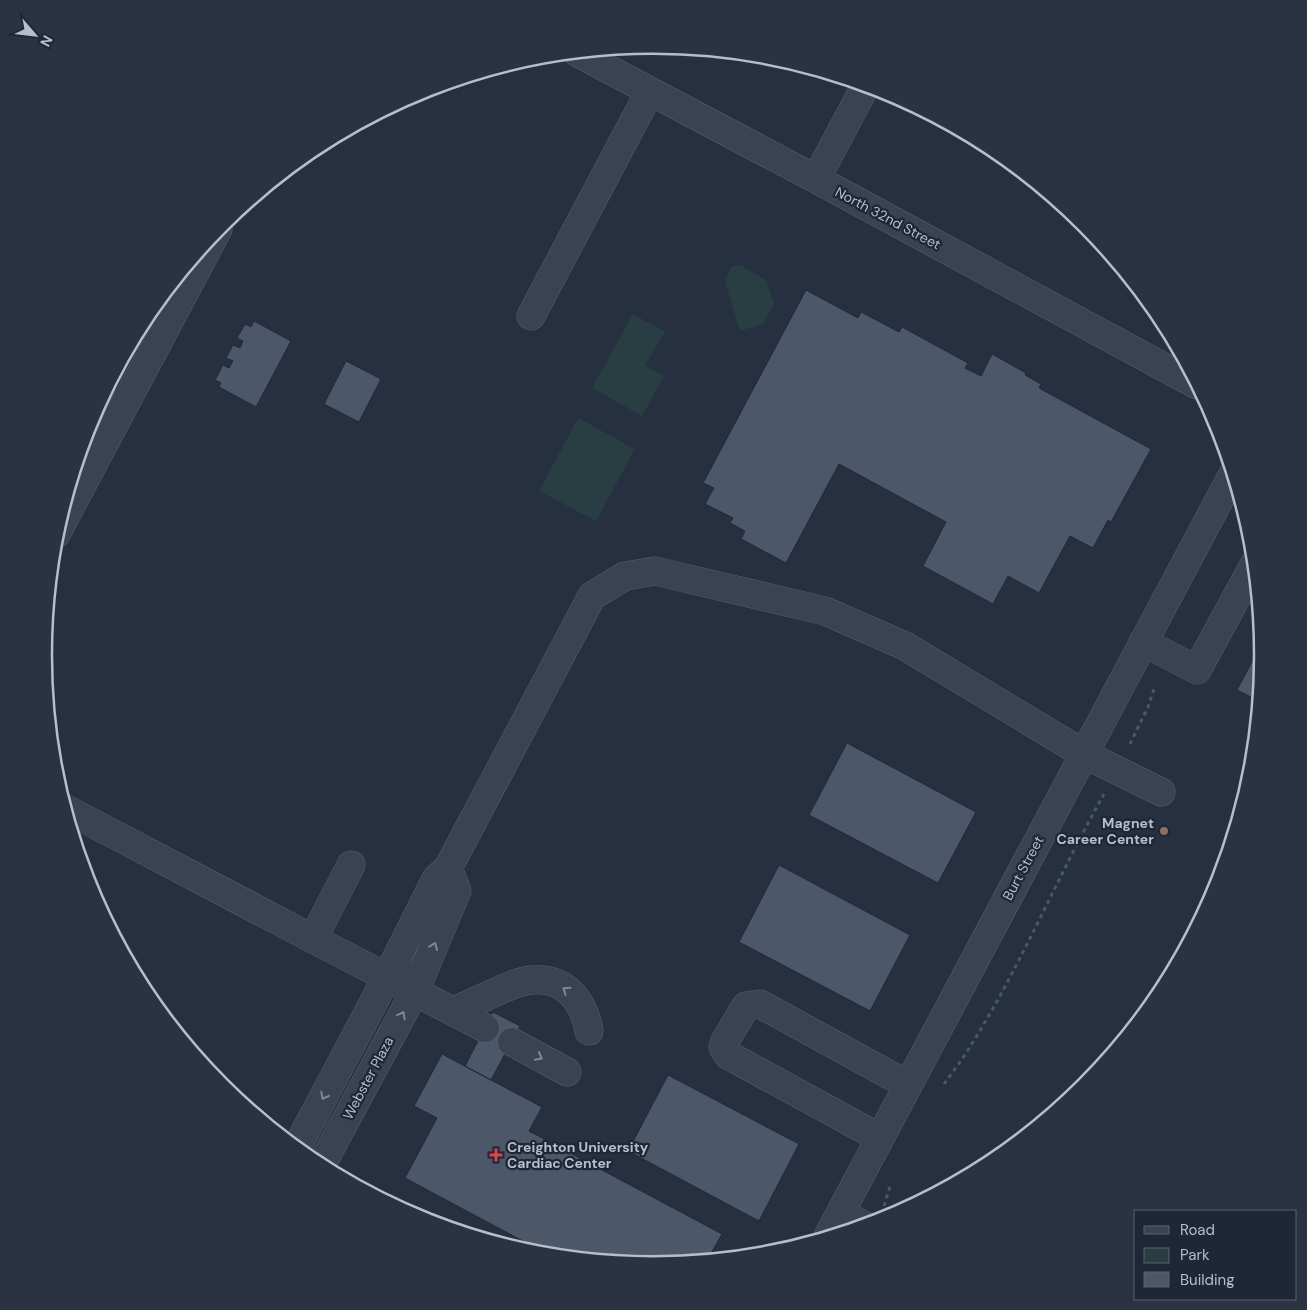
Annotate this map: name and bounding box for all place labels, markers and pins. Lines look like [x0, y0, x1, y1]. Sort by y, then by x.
place label: Magnet Career Center [1057, 814, 1154, 848]
marker: Magnet Career Center [1158, 825, 1170, 837]
place label: Creighton University Cardiac Center [507, 1138, 649, 1172]
marker: Creighton University Cardiac Center [489, 1148, 503, 1162]

